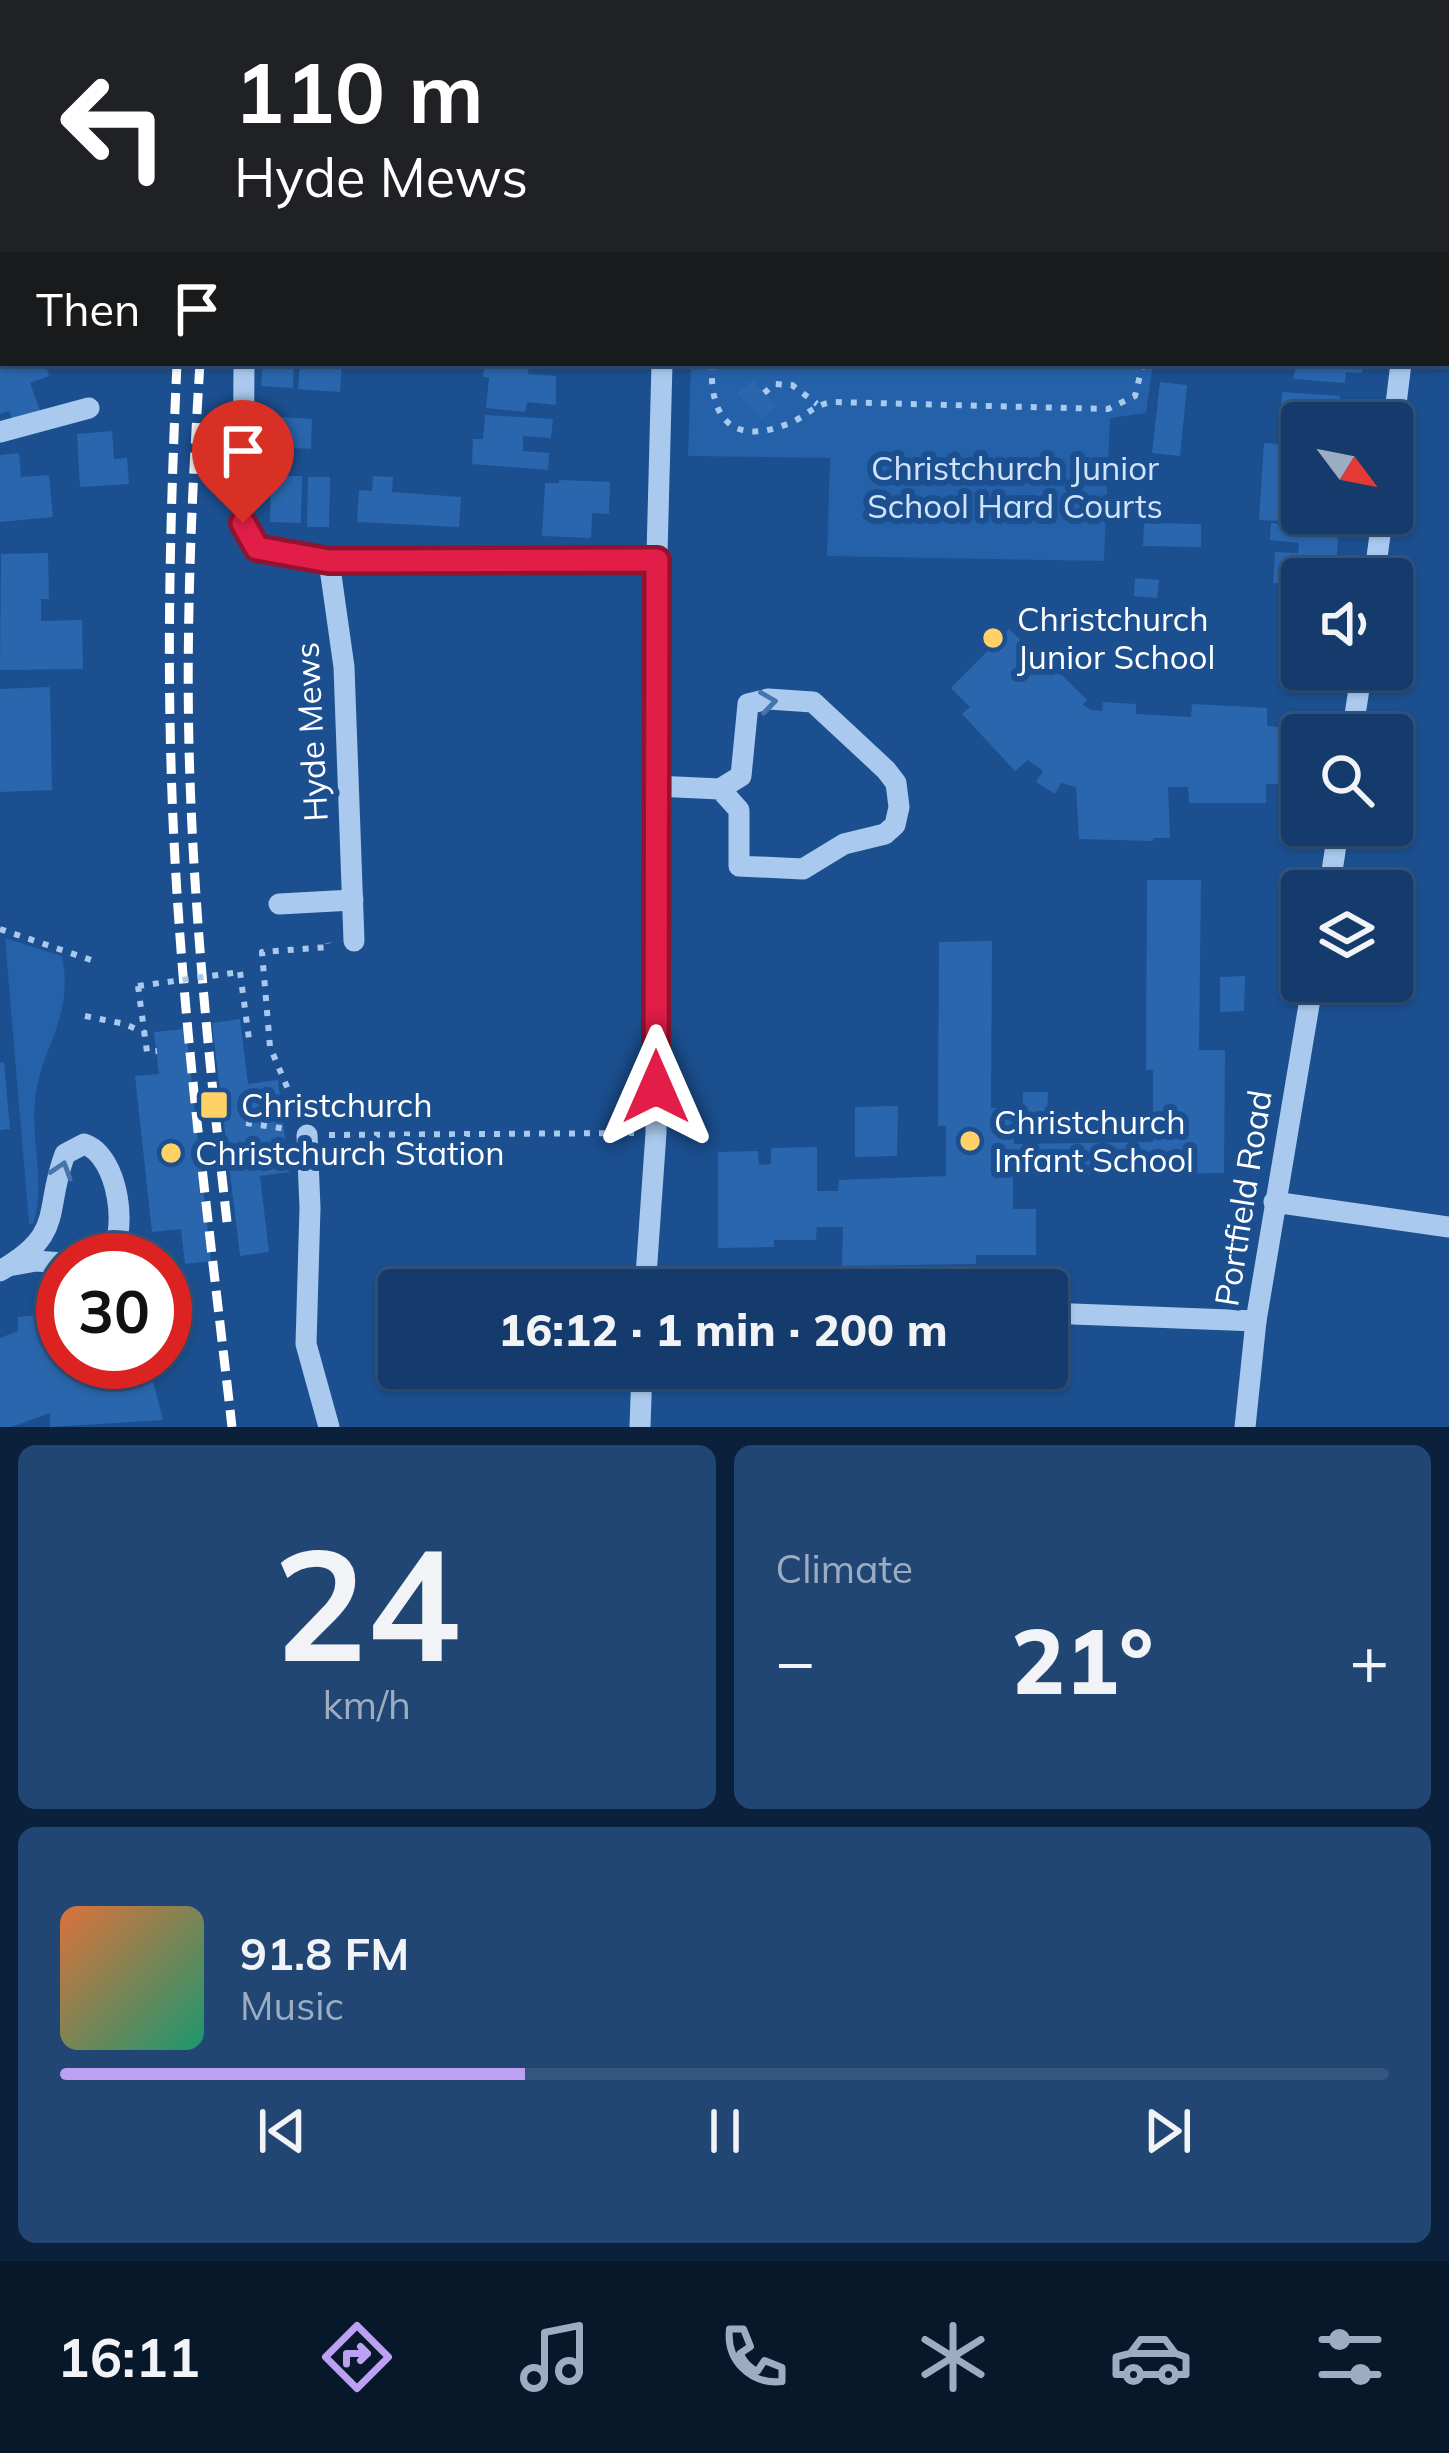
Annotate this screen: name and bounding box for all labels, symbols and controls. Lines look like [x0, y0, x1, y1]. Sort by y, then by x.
text: 110 m [234, 39, 484, 144]
icon: left [36, 48, 192, 204]
text: Hyde Mews [234, 143, 528, 211]
icon: arrive [164, 276, 230, 342]
text: Then [36, 281, 140, 337]
pin [192, 400, 294, 523]
north arrow [1281, 402, 1413, 534]
map controls [1281, 402, 1413, 1002]
icon: arrive [210, 418, 276, 484]
park label: Christchurch Junior School Hard Courts [867, 447, 1163, 526]
button: sound [1281, 558, 1413, 690]
place label: Christchurch Junior School [1017, 598, 1215, 677]
marker: Christchurch Junior School [980, 625, 1006, 651]
street label: Hyde Mews [285, 641, 336, 823]
one-way arrow [758, 690, 778, 716]
button: search [1281, 714, 1413, 846]
button: layers [1281, 870, 1413, 1002]
position arrow [593, 1024, 719, 1150]
place label: Christchurch [241, 1084, 433, 1125]
street label: Portfield Road [1205, 1087, 1280, 1309]
marker: Christchurch [198, 1089, 230, 1121]
place label: Christchurch Infant School [994, 1101, 1194, 1180]
marker: Christchurch Infant School [957, 1128, 983, 1154]
place label: Christchurch Station [195, 1132, 505, 1173]
marker: Christchurch Station [158, 1140, 184, 1166]
one-way arrow [48, 1161, 73, 1182]
speed limit sign: 30 [36, 1233, 192, 1389]
text: 16:12 · 1 min · 200 m [498, 1301, 948, 1357]
text: 24 [273, 1504, 460, 1700]
text: Climate [776, 1544, 913, 1593]
text: 21° [1011, 1604, 1154, 1717]
text: − [776, 1619, 815, 1702]
text: + [1349, 1619, 1389, 1702]
text: km/h [323, 1680, 411, 1729]
text: 91.8 FM [240, 1925, 409, 1981]
text: Music [240, 1981, 344, 2030]
icon: previous [249, 2098, 315, 2164]
icon: pause [692, 2098, 758, 2164]
icon: next [1135, 2098, 1201, 2164]
icon: directions [315, 2315, 399, 2399]
icon: music [513, 2315, 597, 2399]
icon: phone [712, 2315, 796, 2399]
icon: climate [911, 2315, 995, 2399]
icon: car [1109, 2315, 1193, 2399]
icon: filters [1308, 2315, 1392, 2399]
text: 16:11 [57, 2323, 200, 2391]

